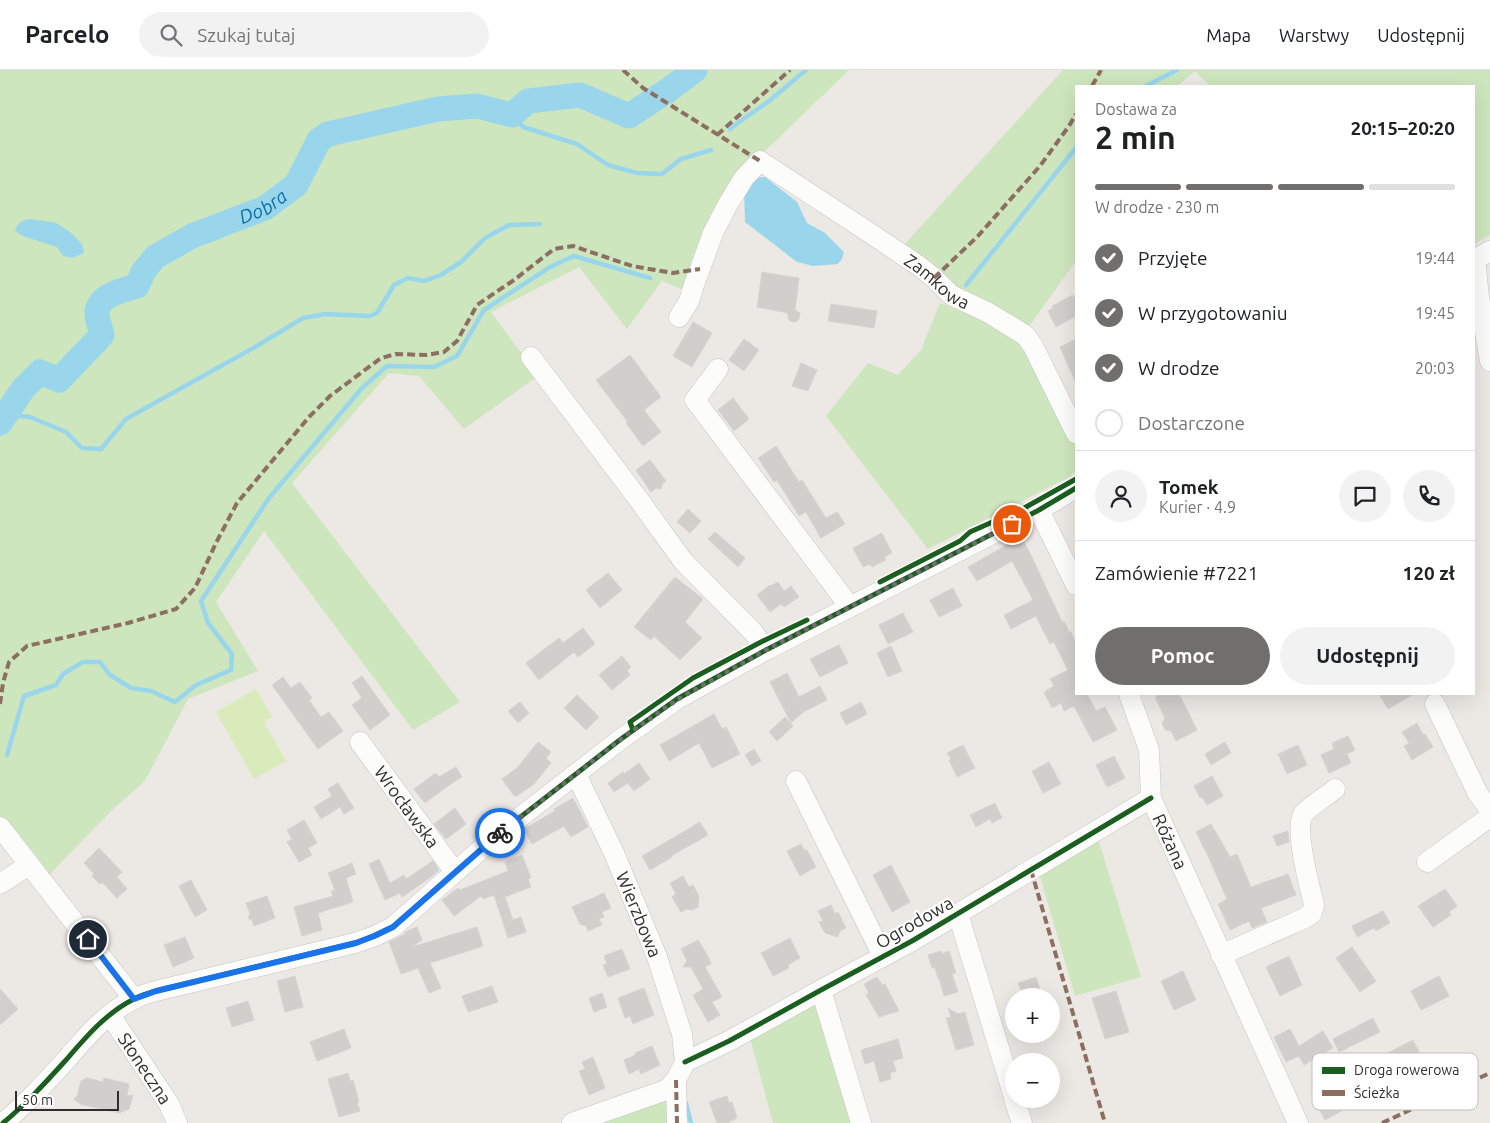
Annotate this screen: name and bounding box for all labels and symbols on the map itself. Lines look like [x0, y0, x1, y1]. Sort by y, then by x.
water label: Dobra [236, 185, 291, 228]
street label: Zamkowa [901, 249, 973, 312]
pin [991, 503, 1033, 545]
street label: Wrocławska [371, 762, 444, 851]
courier [475, 808, 525, 858]
street label: Różana [1149, 810, 1192, 872]
street label: Wierzbowa [613, 869, 666, 960]
street label: Ogrodowa [872, 892, 956, 952]
pin [67, 918, 109, 960]
street label: Słoneczna [115, 1029, 176, 1108]
legend [1312, 1053, 1478, 1110]
text: Droga rowerowa [1354, 1062, 1459, 1078]
text: Ścieżka [1354, 1084, 1400, 1101]
scale bar [15, 1088, 119, 1111]

